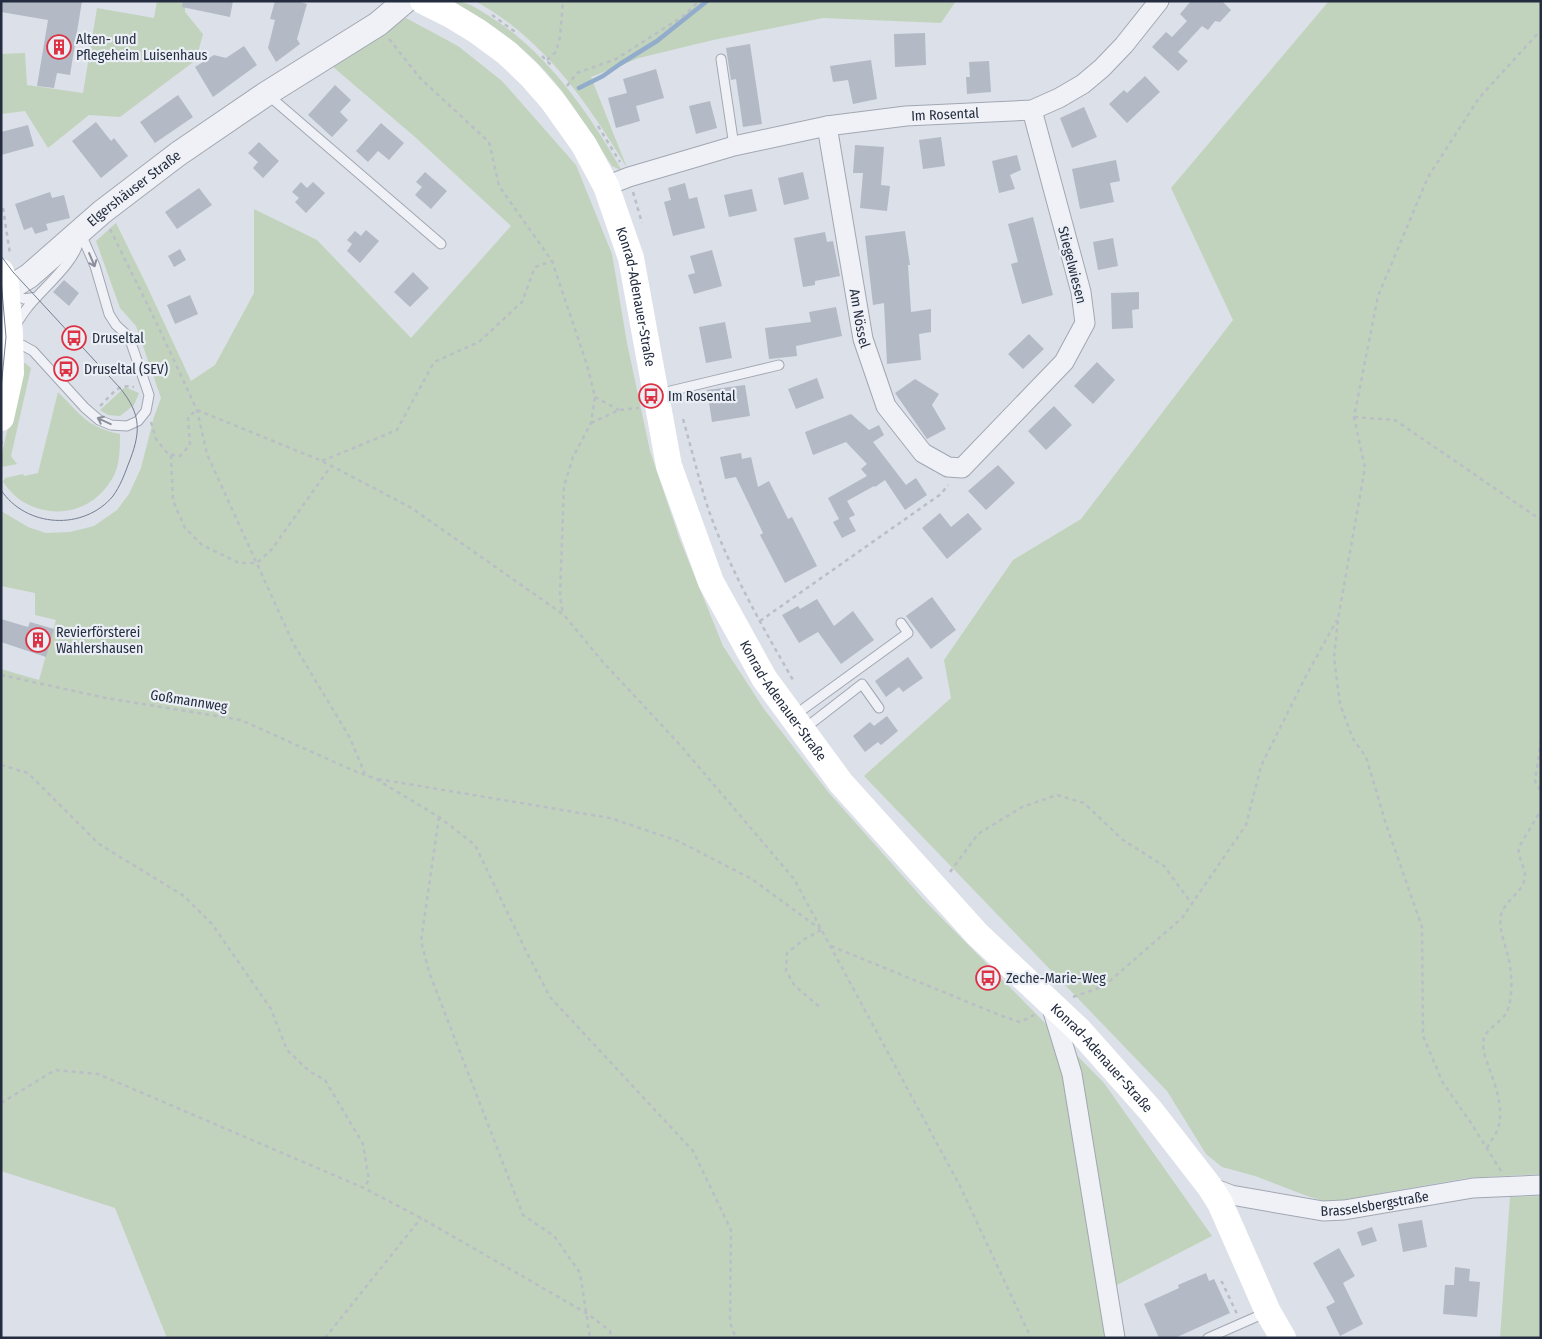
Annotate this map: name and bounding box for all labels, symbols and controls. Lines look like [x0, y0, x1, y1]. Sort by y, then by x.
place label: Alten- und Pflegeheim Luisenhaus [76, 31, 208, 64]
building icon: Alten- und Pflegeheim Luisenhaus [46, 34, 72, 60]
street label: Im Rosental [911, 104, 980, 124]
street label: Elgershäuser Straße [83, 147, 184, 230]
street label: Konrad-Adenauer-Straße [612, 225, 659, 368]
street label: Stiegelwiesen [1054, 225, 1090, 305]
one-way arrow [88, 252, 97, 267]
street label: Am Nössel [846, 287, 874, 350]
bus stop icon: Druseltal [61, 325, 87, 351]
place label: Druseltal [92, 330, 144, 347]
bus stop icon: Druseltal (SEV) [53, 356, 79, 382]
place label: Druseltal (SEV) [84, 361, 168, 378]
bus stop icon: Im Rosental [638, 383, 664, 409]
place label: Im Rosental [668, 388, 736, 405]
one-way arrow [97, 416, 112, 426]
place label: Revierförsterei Wahlershausen [56, 624, 143, 657]
building icon: Revierförsterei Wahlershausen [25, 627, 51, 653]
street label: Konrad-Adenauer-Straße [736, 637, 830, 764]
street label: Goßmannweg [149, 687, 229, 716]
bus stop icon: Zeche-Marie-Weg [975, 965, 1001, 991]
place label: Zeche-Marie-Weg [1006, 970, 1106, 987]
street label: Konrad-Adenauer-Straße [1047, 1000, 1157, 1116]
street label: Brasselsbergstraße [1320, 1187, 1430, 1220]

